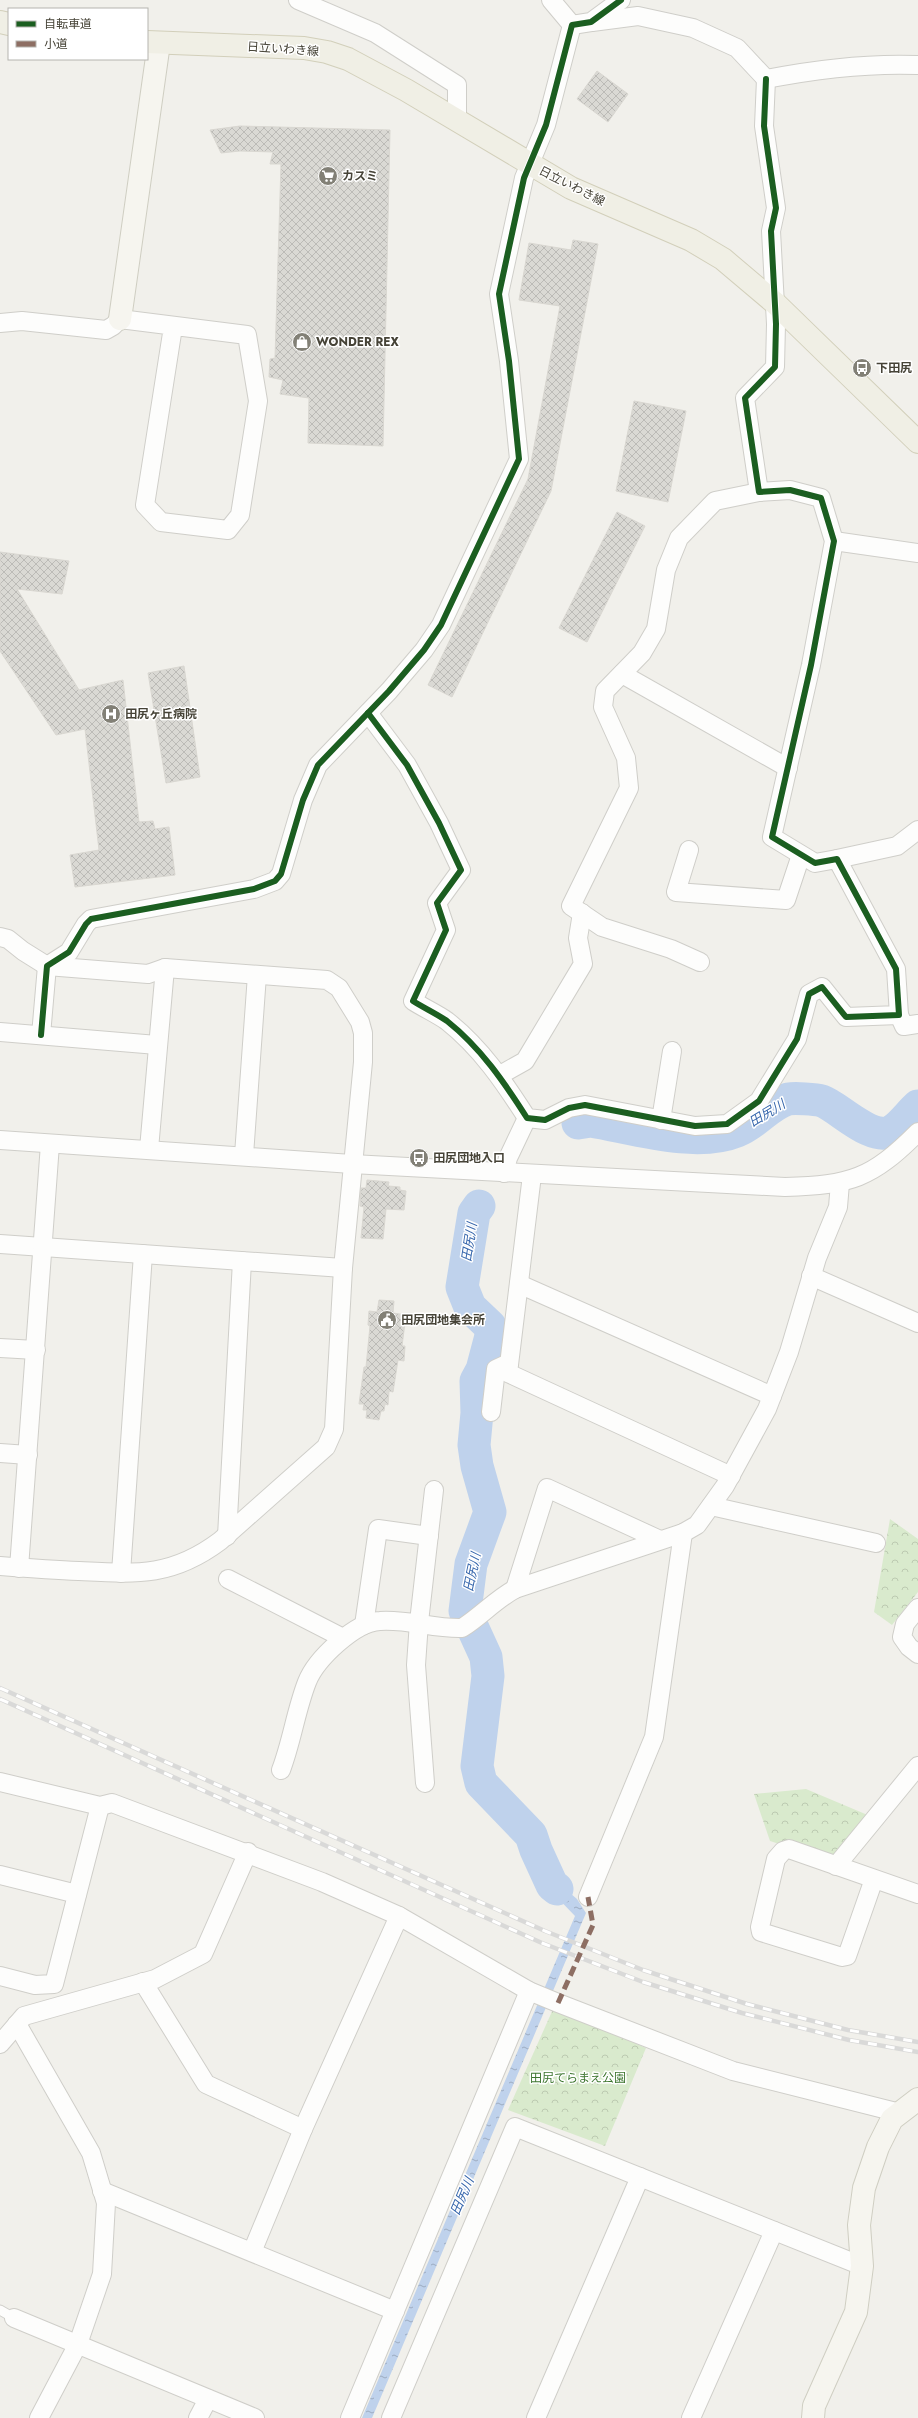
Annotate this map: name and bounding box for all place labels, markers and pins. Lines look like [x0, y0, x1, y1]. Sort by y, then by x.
supermarket icon: カスミ [317, 165, 339, 187]
place label: カスミ [342, 167, 378, 185]
shop icon: WONDER REX [291, 331, 313, 353]
place label: WONDER REX [316, 333, 399, 351]
bus stop icon: 下田尻 [851, 357, 873, 379]
place label: 下田尻 [876, 359, 912, 377]
hospital icon: 田尻ヶ丘病院 [100, 703, 122, 725]
place label: 田尻ヶ丘病院 [125, 705, 197, 723]
bus stop icon: 田尻団地入口 [408, 1147, 430, 1169]
place label: 田尻団地入口 [433, 1149, 505, 1167]
public building icon: 田尻団地集会所 [376, 1309, 398, 1331]
place label: 田尻団地集会所 [401, 1311, 485, 1329]

